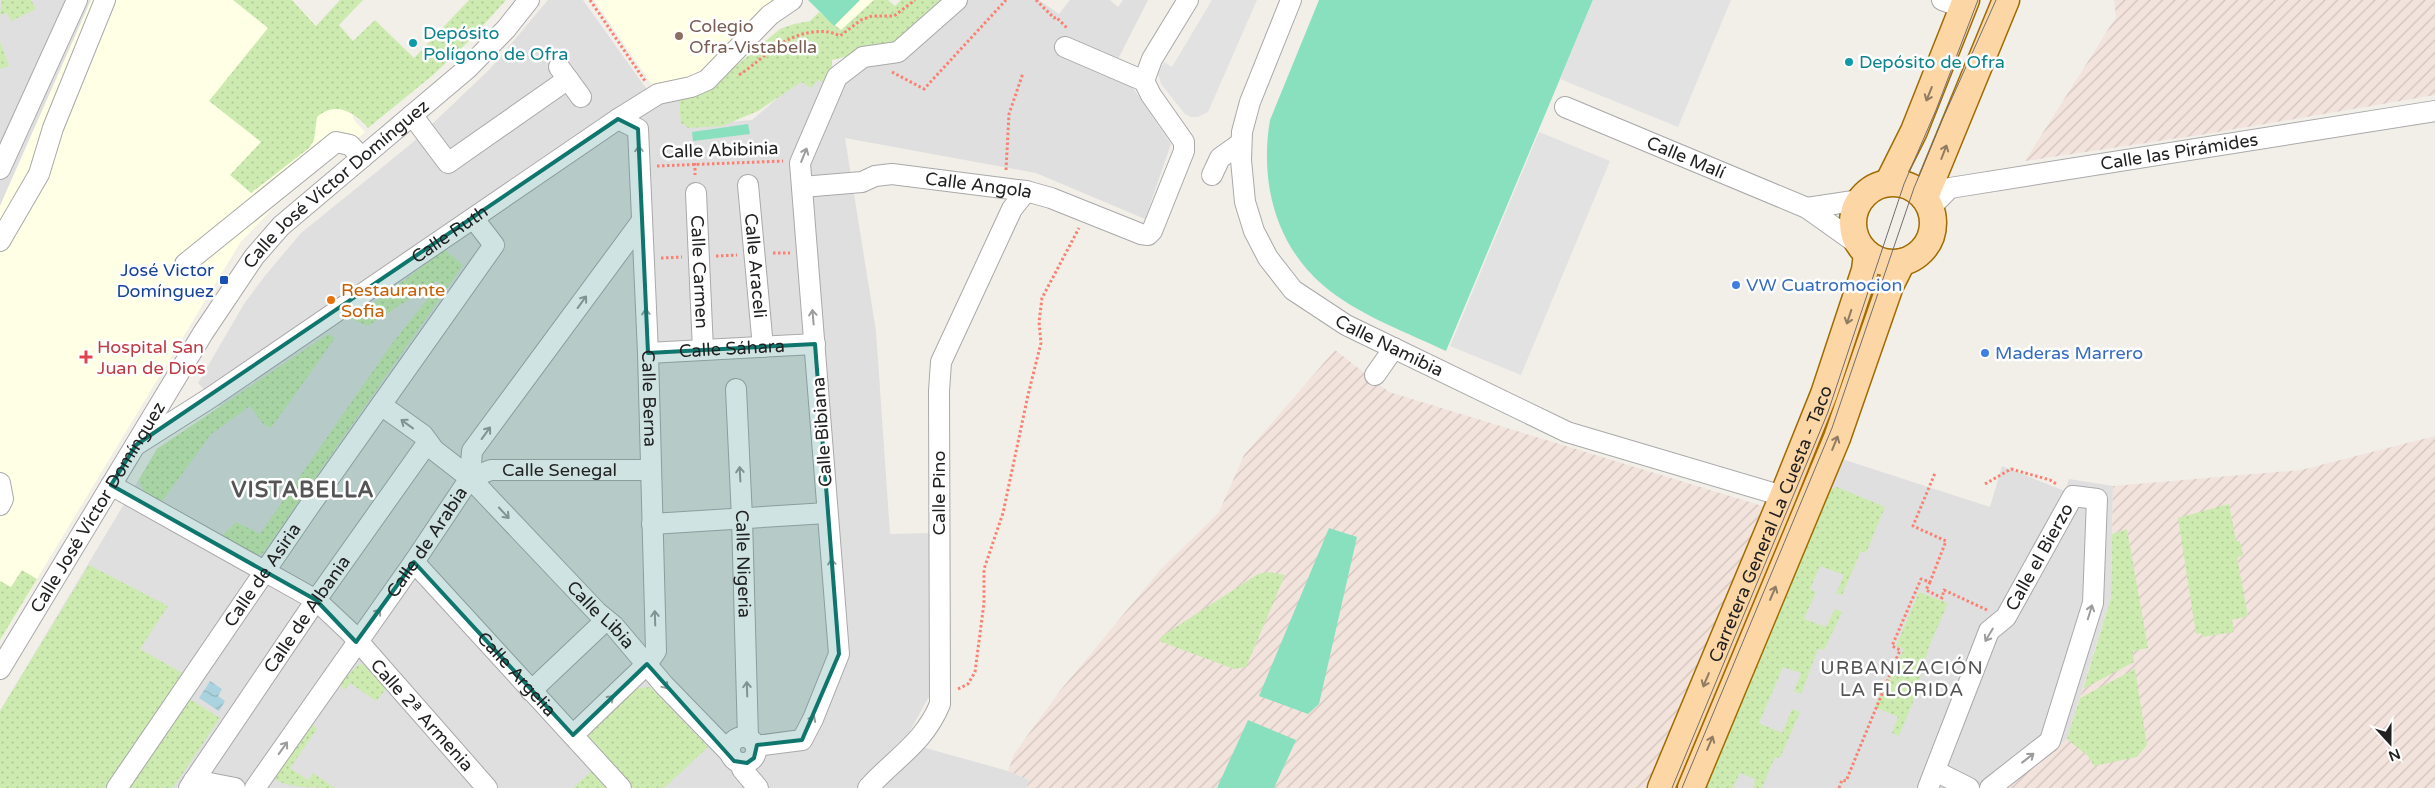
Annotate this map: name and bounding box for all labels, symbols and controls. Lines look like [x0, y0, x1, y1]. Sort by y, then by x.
place label: Colegio Ofra-Vistabella [689, 15, 817, 58]
place label: Depósito Polígono de Ofra [423, 22, 568, 65]
marker: Colegio Ofra-Vistabella [673, 30, 685, 42]
marker: Depósito Polígono de Ofra [407, 37, 419, 49]
place label: Depósito de Ofra [1859, 51, 2005, 73]
marker: Depósito de Ofra [1843, 56, 1855, 68]
one-way arrow [1924, 86, 1933, 101]
street label: Calle José Víctor Domínguez [238, 95, 433, 273]
street label: Calle las Pirámides [2099, 128, 2260, 175]
street label: Calle Malí [1643, 131, 1729, 184]
street label: Calle Abibinia [661, 137, 779, 163]
one-way arrow [1939, 145, 1949, 160]
one-way arrow [634, 146, 644, 162]
one-way arrow [799, 148, 809, 163]
street label: Calle Angola [924, 167, 1035, 203]
street label: Calle Ruth [407, 200, 492, 268]
street label: Calle Araceli [740, 212, 771, 319]
street label: Calle Carmen [686, 215, 713, 329]
place label: José Victor Domínguez [116, 259, 214, 302]
marker: José Victor Domínguez [218, 274, 230, 286]
place label: VW Cuatromocion [1746, 274, 1902, 296]
place label: Restaurante Sofia [341, 279, 445, 322]
marker: VW Cuatromocion [1730, 279, 1742, 291]
marker: Restaurante Sofia [325, 294, 337, 306]
one-way arrow [577, 295, 587, 309]
one-way arrow [641, 308, 650, 324]
one-way arrow [808, 309, 818, 325]
one-way arrow [1844, 309, 1853, 325]
street label: Calle Namibia [1331, 310, 1447, 382]
street label: Calle Sáhara [678, 335, 785, 362]
place label: Hospital San Juan de Dios [97, 336, 206, 379]
place label: Maderas Marrero [1995, 342, 2143, 364]
marker: Maderas Marrero [1979, 347, 1991, 359]
marker: Hospital San Juan de Dios [79, 350, 93, 364]
street label: Calle Berna [637, 350, 662, 447]
street label: Calle Bibiana [807, 376, 837, 488]
street label: Carretera General La Cuesta - Taco [1704, 383, 1837, 666]
street label: Calle José Víctor Domínguez [26, 398, 170, 617]
one-way arrow [400, 419, 414, 429]
one-way arrow [480, 427, 491, 440]
one-way arrow [1831, 436, 1840, 451]
street label: Calle Pino [928, 451, 950, 535]
street label: Calle Senegal [502, 459, 617, 481]
one-way arrow [735, 467, 745, 483]
district label: VISTABELLA [231, 477, 375, 503]
street label: Calle de Arabia [381, 483, 472, 602]
street label: Calle el Bierzo [2001, 499, 2078, 615]
one-way arrow [498, 506, 510, 519]
street label: Calle Nigeria [731, 509, 756, 618]
street label: Calle de Asiria [219, 519, 306, 631]
street label: Calle de Albania [259, 551, 355, 677]
one-way arrow [827, 558, 837, 574]
street label: Calle Libia [562, 576, 639, 653]
one-way arrow [1768, 586, 1778, 601]
one-way arrow [2086, 604, 2095, 620]
one-way arrow [371, 608, 381, 622]
one-way arrow [650, 610, 659, 626]
street label: Calle Argelia [472, 627, 561, 721]
one-way arrow [1984, 628, 1995, 642]
street label: Calle 2ª Armenia [366, 654, 478, 776]
district label: URBANIZACIÓN LA FLORIDA [1820, 656, 1984, 701]
one-way arrow [1701, 672, 1710, 687]
one-way arrow [657, 676, 668, 689]
one-way arrow [742, 681, 752, 698]
one-way arrow [602, 695, 615, 707]
one-way arrow [807, 715, 816, 730]
north arrow [2365, 718, 2415, 768]
one-way arrow [1706, 736, 1716, 751]
one-way arrow [278, 741, 288, 755]
text: N [2386, 745, 2403, 765]
one-way arrow [2022, 752, 2035, 763]

